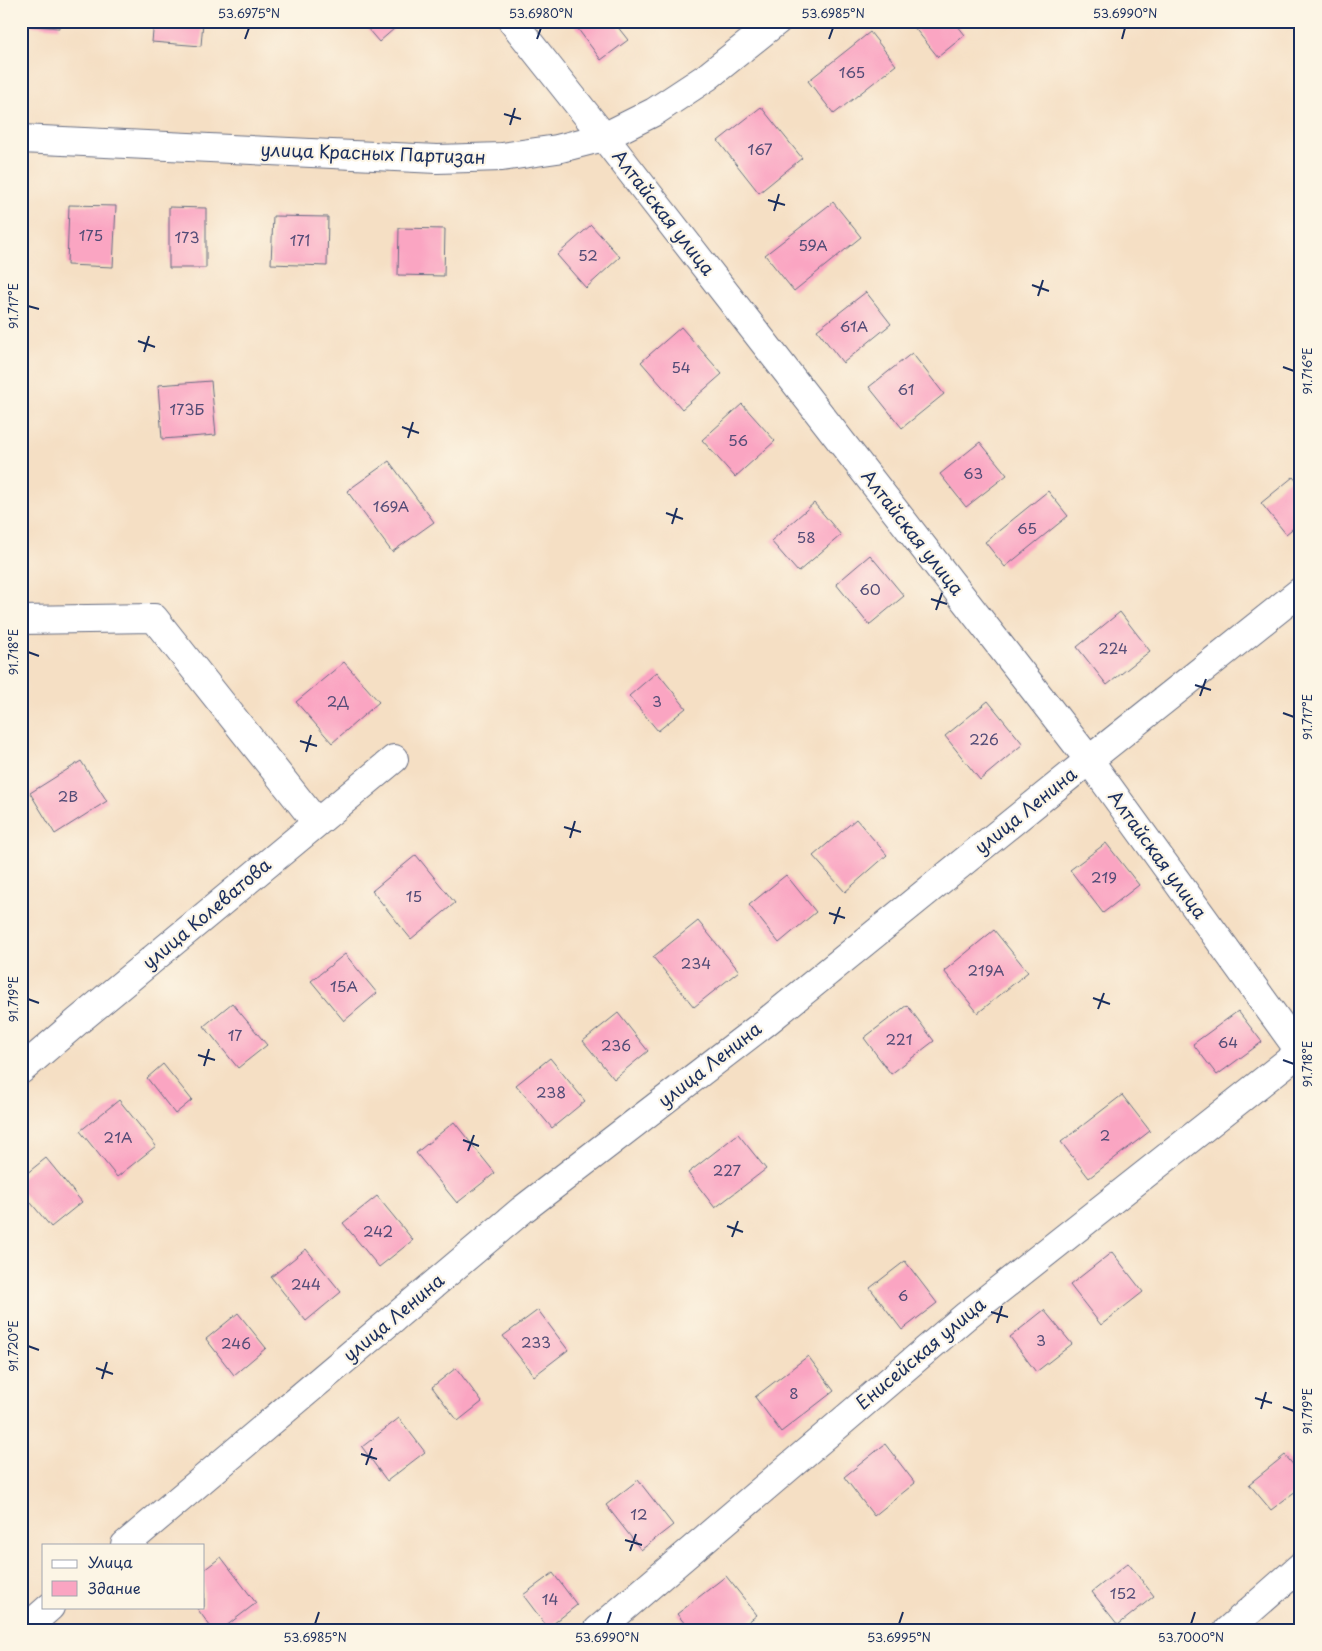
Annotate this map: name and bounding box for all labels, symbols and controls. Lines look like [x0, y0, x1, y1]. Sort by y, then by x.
text: 53.6975°N [218, 4, 280, 22]
text: 53.6980°N [509, 4, 573, 22]
text: 53.6985°N [801, 4, 865, 22]
text: 53.6990°N [1093, 4, 1157, 22]
house number: 165 [839, 60, 865, 83]
street label: улица Красных Партизан [260, 135, 486, 170]
house number: 167 [748, 137, 773, 160]
street label: Алтайская улица [606, 143, 722, 281]
house number: 175 [79, 223, 103, 246]
house number: 173 [175, 225, 200, 248]
house number: 171 [290, 228, 310, 251]
house number: 59А [798, 233, 828, 256]
house number: 52 [578, 243, 598, 266]
text: 91.717°E [4, 283, 22, 329]
house number: 61А [840, 314, 868, 337]
text: 91.716°E [1298, 347, 1316, 395]
house number: 54 [671, 355, 691, 378]
house number: 61 [898, 377, 914, 400]
house number: 173Б [170, 397, 205, 420]
house number: 56 [728, 428, 748, 451]
house number: 63 [963, 461, 983, 484]
street label: Алтайская улица [855, 463, 971, 601]
house number: 169А [373, 494, 409, 517]
house number: 65 [1017, 516, 1037, 539]
house number: 58 [796, 525, 816, 548]
house number: 60 [859, 577, 881, 600]
text: 91.718°E [4, 629, 22, 675]
house number: 224 [1098, 636, 1128, 659]
house number: 2Д [327, 689, 349, 712]
house number: 3 [652, 689, 662, 712]
text: 91.717°E [1298, 694, 1316, 740]
house number: 226 [969, 727, 999, 750]
street label: улица Ленина [968, 760, 1083, 860]
house number: 2В [58, 784, 78, 807]
street label: Алтайская улица [1102, 784, 1215, 925]
street label: улица Колеватова [136, 850, 277, 975]
house number: 219 [1091, 865, 1117, 888]
house number: 15 [406, 884, 422, 907]
house number: 234 [681, 951, 711, 974]
house number: 219А [967, 958, 1005, 981]
house number: 15А [330, 974, 358, 997]
text: 91.719°E [4, 976, 22, 1022]
street label: улица Ленина [652, 1014, 767, 1113]
house number: 17 [228, 1023, 242, 1046]
house number: 221 [886, 1027, 912, 1050]
house number: 64 [1218, 1030, 1238, 1053]
house number: 236 [601, 1033, 631, 1056]
text: 91.718°E [1298, 1041, 1316, 1087]
house number: 238 [536, 1080, 566, 1103]
house number: 2 [1100, 1123, 1110, 1146]
house number: 21А [104, 1125, 132, 1148]
house number: 227 [713, 1158, 742, 1181]
house number: 242 [363, 1219, 393, 1242]
street label: улица Ленина [337, 1266, 450, 1367]
house number: 244 [291, 1272, 321, 1295]
house number: 6 [898, 1283, 908, 1306]
street label: Енисейская улица [849, 1290, 991, 1415]
text: 91.720°E [4, 1320, 22, 1372]
house number: 3 [1036, 1328, 1046, 1351]
house number: 233 [521, 1330, 551, 1353]
house number: 246 [221, 1331, 251, 1354]
house number: 8 [789, 1381, 799, 1404]
text: 91.719°E [1298, 1388, 1316, 1434]
house number: 12 [630, 1502, 648, 1525]
legend [42, 1544, 205, 1608]
text: Улица [88, 1550, 133, 1573]
text: Здание [88, 1576, 141, 1599]
house number: 152 [1110, 1581, 1136, 1604]
house number: 14 [542, 1587, 558, 1610]
text: 53.6985°N [283, 1628, 347, 1646]
text: 53.6990°N [575, 1628, 639, 1646]
text: 53.6995°N [867, 1628, 931, 1646]
text: 53.7000°N [1158, 1628, 1224, 1646]

